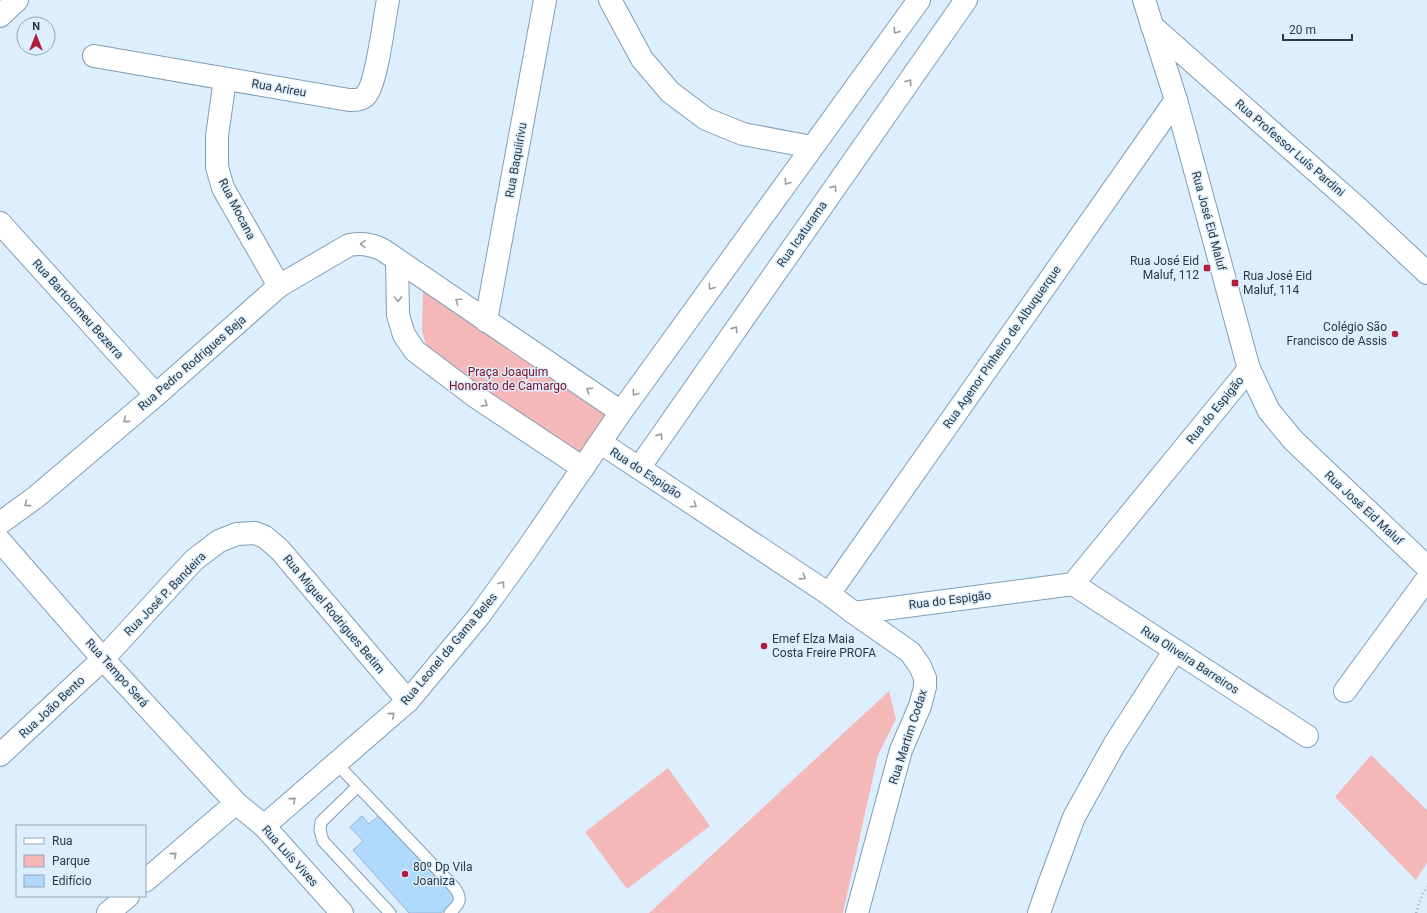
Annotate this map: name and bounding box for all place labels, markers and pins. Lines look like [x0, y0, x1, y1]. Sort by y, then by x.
place label: Rua José Eid Maluf, 112 [1130, 254, 1199, 282]
marker: Rua José Eid Maluf, 112 [1202, 263, 1212, 273]
place label: Rua José Eid Maluf, 114 [1243, 269, 1312, 297]
marker: Rua José Eid Maluf, 114 [1230, 278, 1240, 288]
place label: Colégio São Francisco de Assis [1287, 320, 1387, 348]
marker: Colégio São Francisco de Assis [1390, 329, 1400, 339]
place label: Emef Elza Maia Costa Freire PROFA [772, 632, 876, 660]
marker: Emef Elza Maia Costa Freire PROFA [759, 641, 769, 651]
place label: 80º Dp Vila Joaniza [413, 860, 473, 888]
marker: 80º Dp Vila Joaniza [400, 869, 410, 879]

